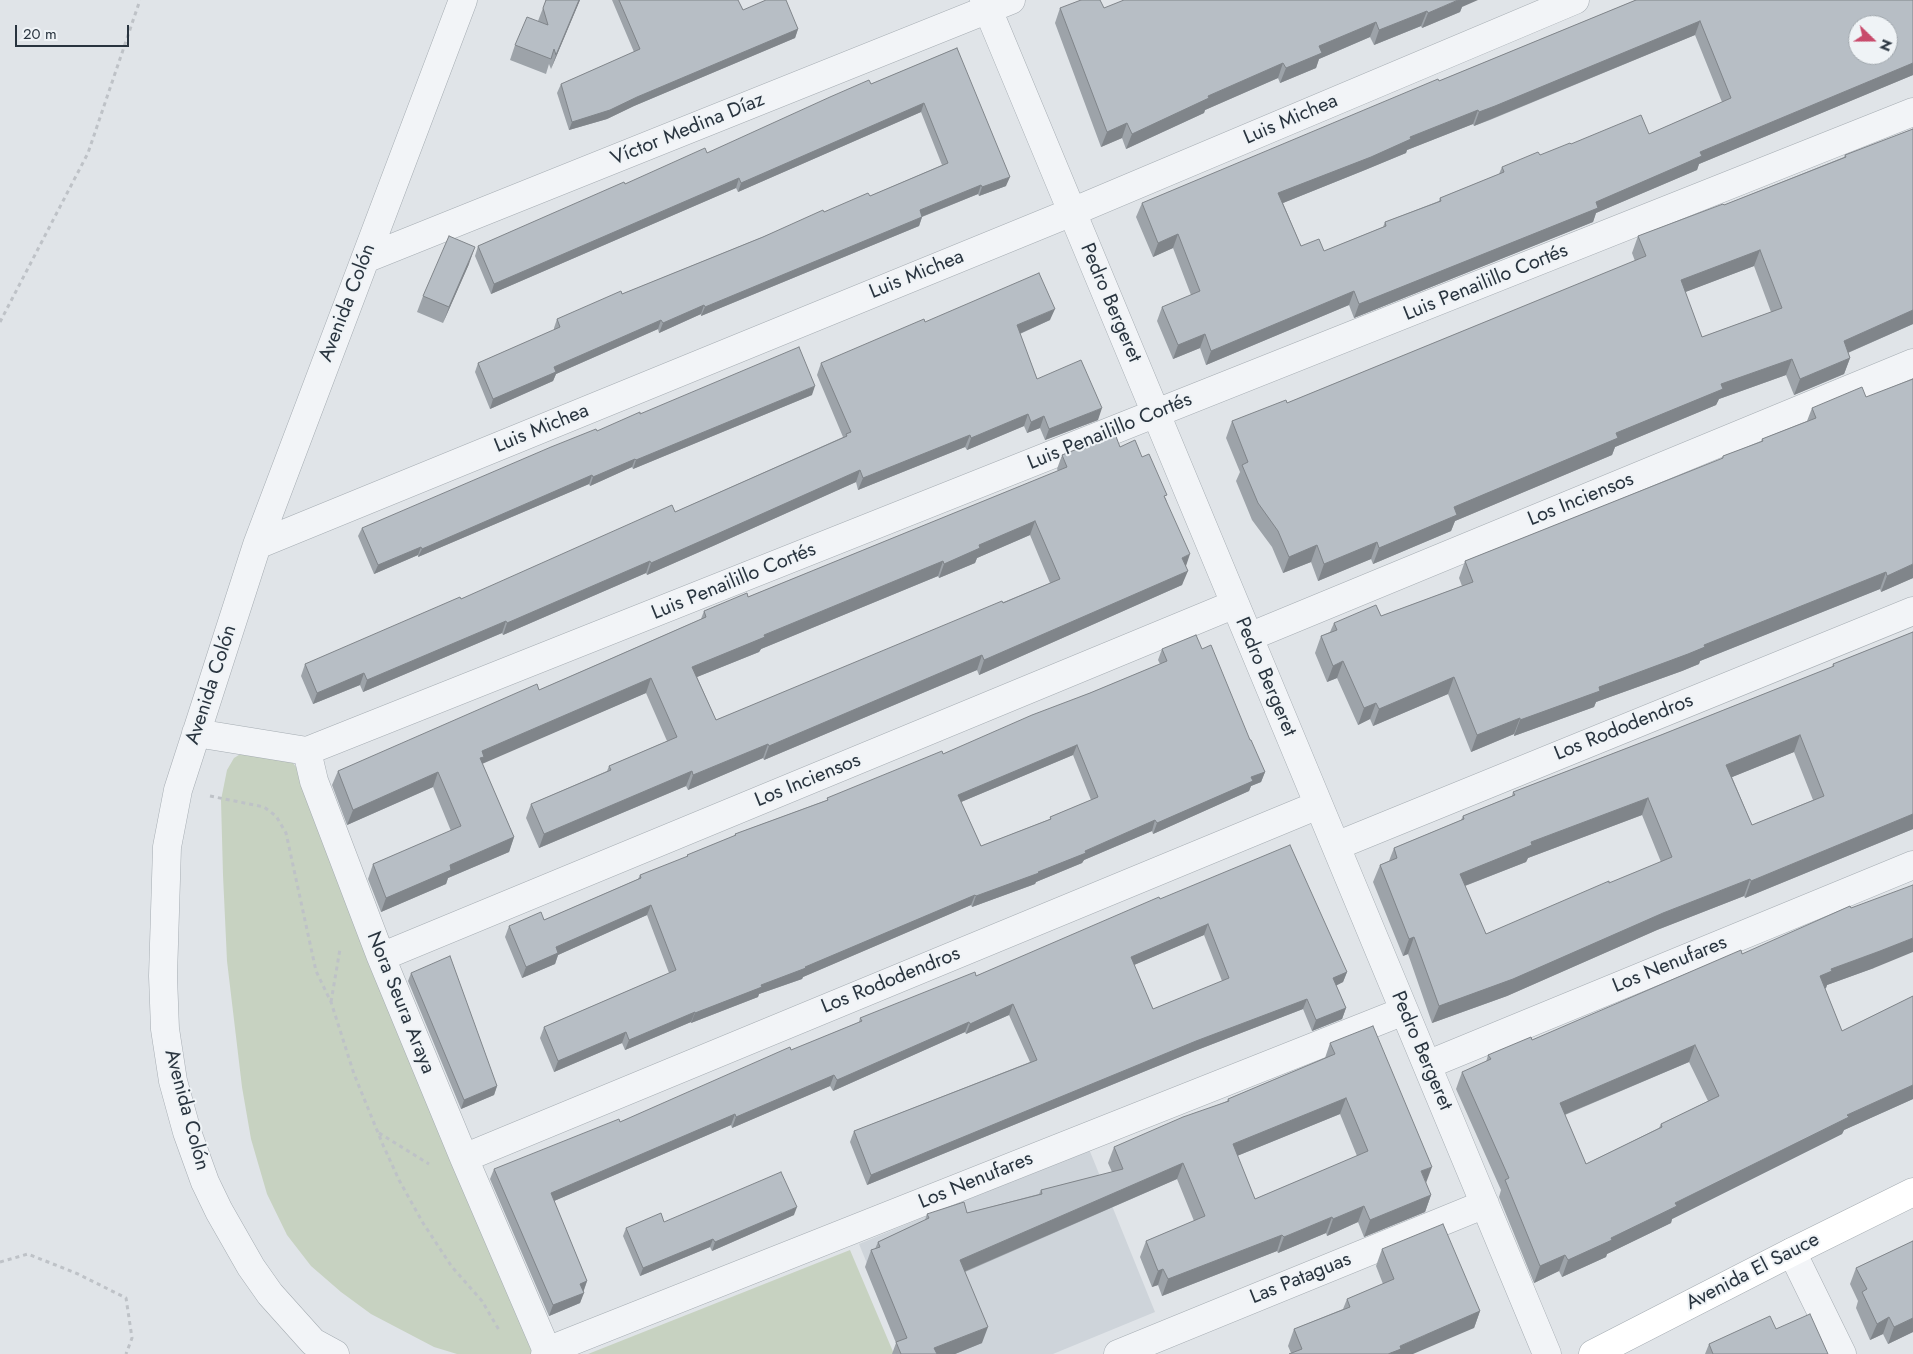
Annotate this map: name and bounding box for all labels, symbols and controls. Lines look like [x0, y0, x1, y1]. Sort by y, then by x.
scale bar [18, 15, 131, 47]
north arrow [1848, 15, 1898, 65]
text: 20 m [23, 23, 57, 45]
text: N [1875, 36, 1897, 54]
street label: Víctor Medina Díaz [608, 88, 768, 172]
street label: Luis Michea [1240, 89, 1342, 151]
street label: Luis Penailillo Cortés [1400, 239, 1572, 327]
street label: Pedro Bergeret [1074, 240, 1146, 366]
street label: Avenida Colón [315, 241, 381, 365]
street label: Luis Michea [866, 245, 968, 305]
street label: Luis Penailillo Cortés [1024, 388, 1196, 476]
street label: Luis Michea [491, 399, 593, 459]
street label: Los Inciensos [1525, 468, 1637, 532]
street label: Luis Penailillo Cortés [648, 538, 820, 626]
street label: Pedro Bergeret [1229, 614, 1301, 740]
street label: Avenida Colón [181, 622, 243, 748]
street label: Los Rododendros [1551, 689, 1697, 767]
street label: Los Inciensos [752, 749, 864, 813]
street label: Nora Seura Araya [361, 928, 439, 1078]
street label: Los Nenufares [1609, 931, 1731, 999]
street label: Los Rododendros [818, 942, 964, 1020]
street label: Pedro Bergeret [1385, 988, 1457, 1114]
street label: Avenida Colón [158, 1047, 214, 1173]
street label: Los Nenufares [915, 1147, 1037, 1215]
street label: Avenida El Sauce [1682, 1228, 1824, 1316]
street label: Las Pataguas [1247, 1248, 1355, 1310]

